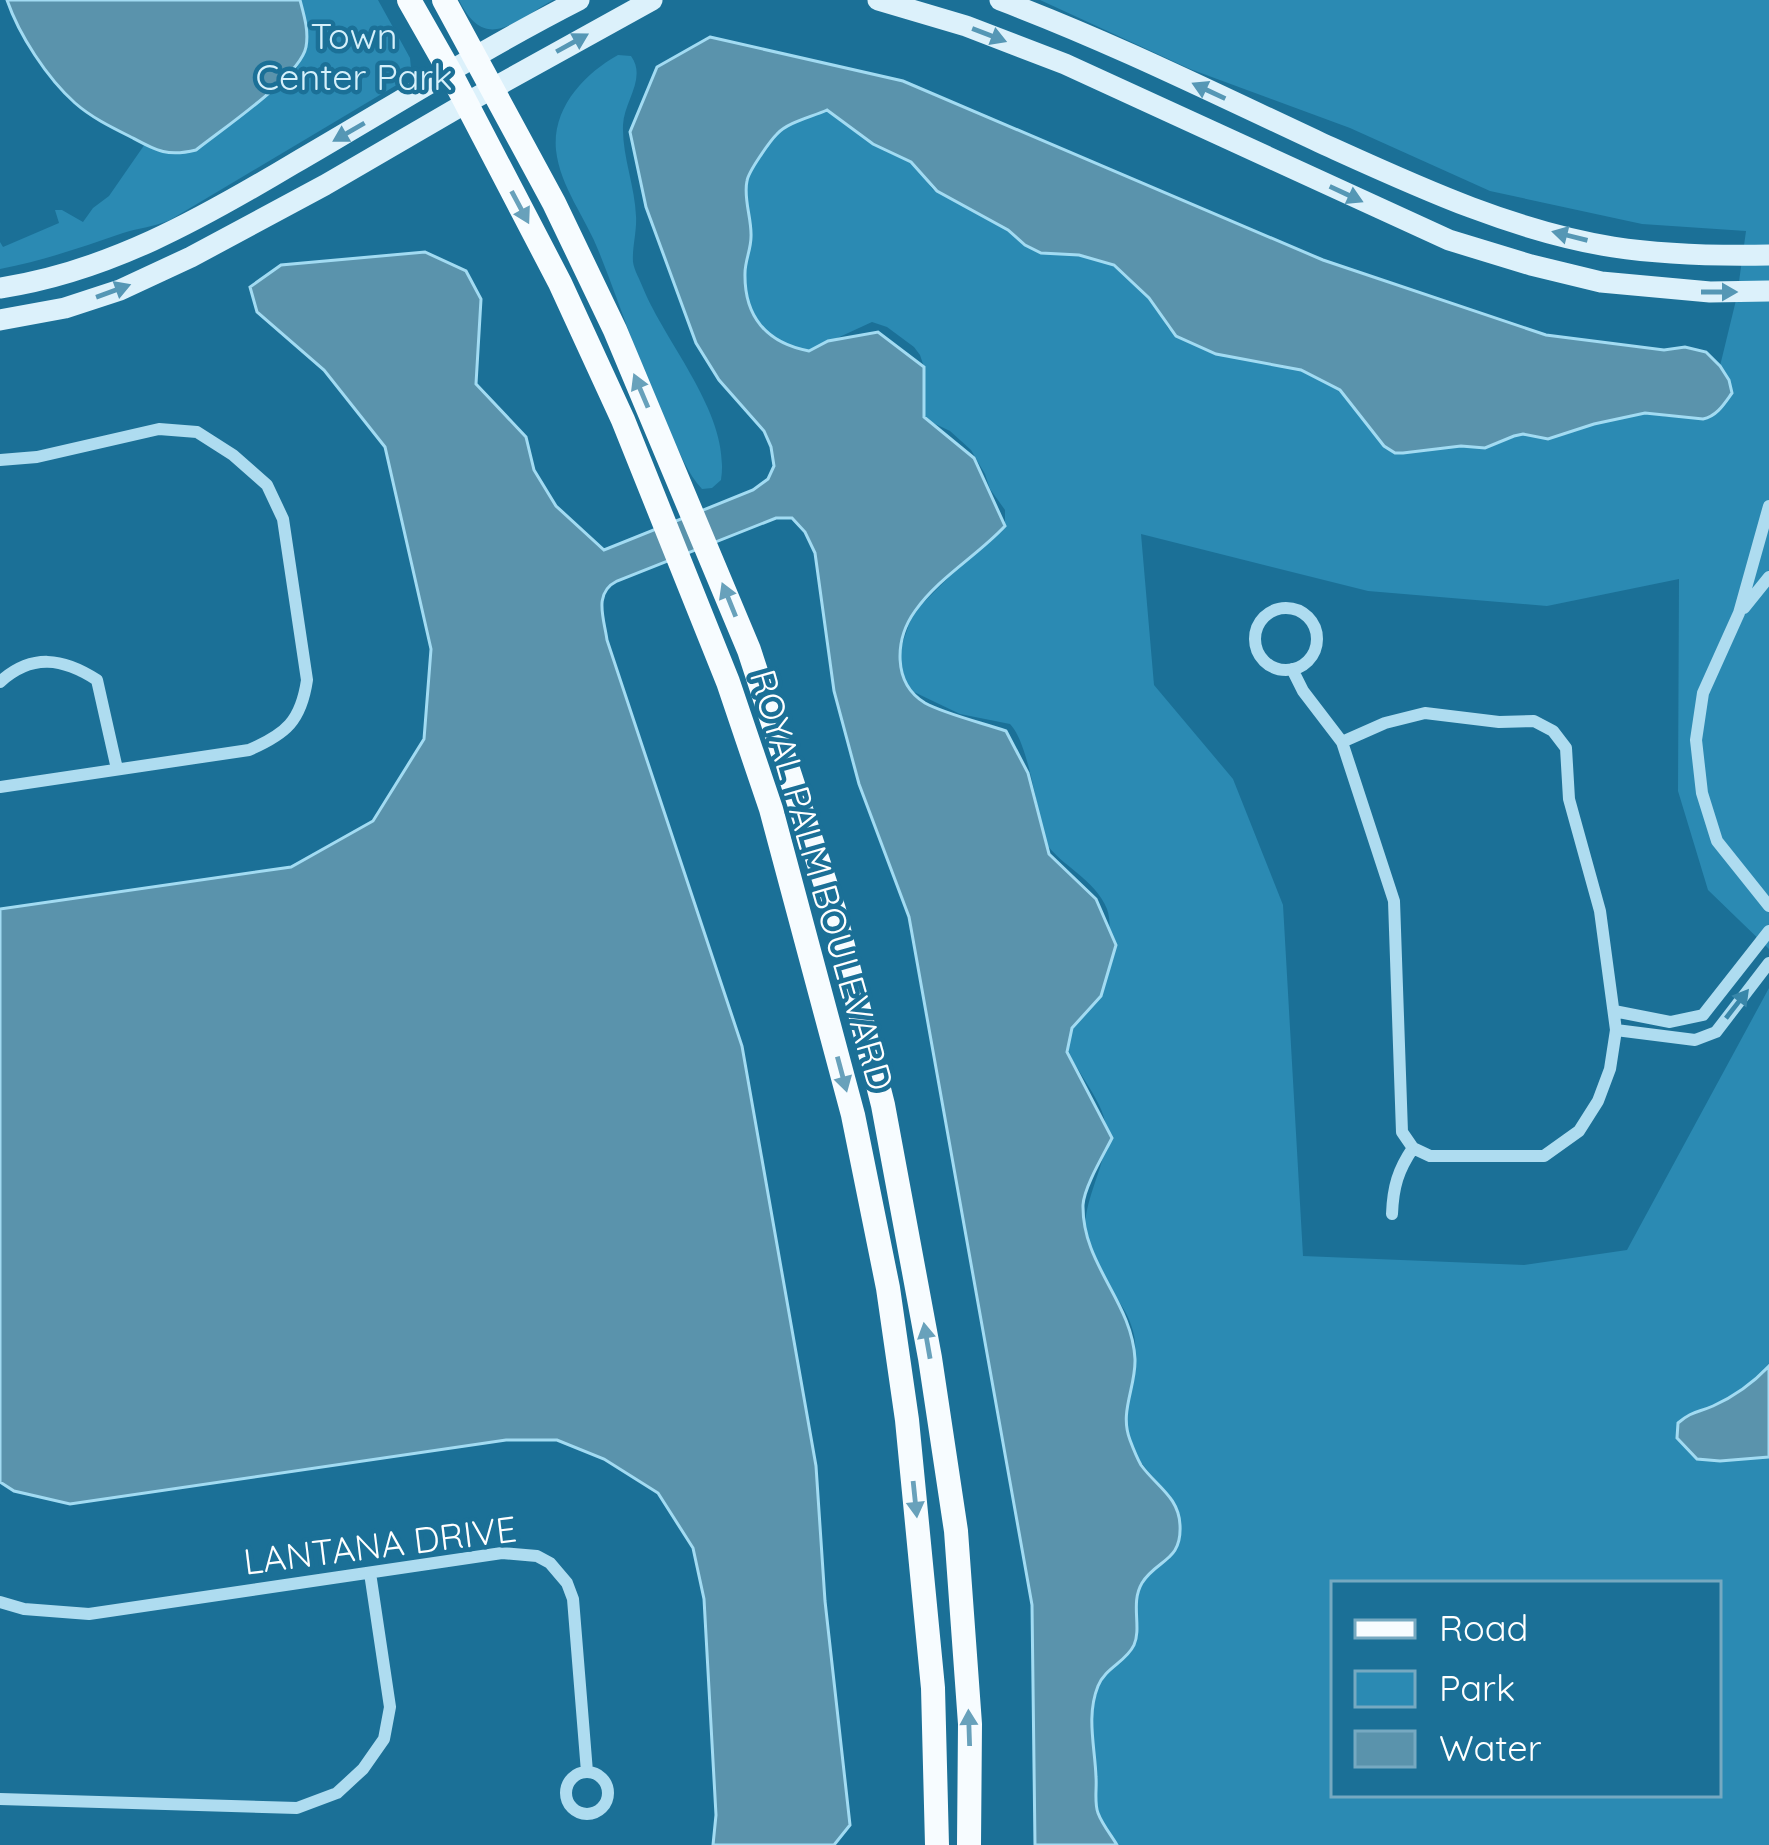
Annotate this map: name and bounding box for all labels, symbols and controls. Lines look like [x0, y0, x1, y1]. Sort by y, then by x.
park label: Town Center Park [256, 13, 452, 99]
one-way arrow [972, 27, 1008, 46]
one-way arrow [555, 34, 589, 55]
one-way arrow [1191, 80, 1226, 100]
one-way arrow [332, 120, 366, 141]
one-way arrow [1328, 184, 1363, 204]
one-way arrow [509, 189, 530, 224]
one-way arrow [1551, 226, 1588, 245]
one-way arrow [95, 281, 131, 299]
one-way arrow [1701, 282, 1739, 301]
one-way arrow [631, 373, 650, 409]
one-way arrow [719, 582, 738, 618]
street label: ROYAL PALM BOULEVARD [741, 664, 904, 1095]
one-way arrow [1724, 989, 1749, 1020]
one-way arrow [833, 1055, 852, 1092]
one-way arrow [917, 1321, 936, 1359]
one-way arrow [906, 1481, 925, 1518]
street label: LANTANA DRIVE [241, 1505, 519, 1584]
legend [1331, 1581, 1721, 1797]
text: Road [1439, 1605, 1528, 1650]
text: Park [1439, 1665, 1515, 1710]
one-way arrow [960, 1708, 979, 1746]
text: Water [1439, 1725, 1542, 1770]

